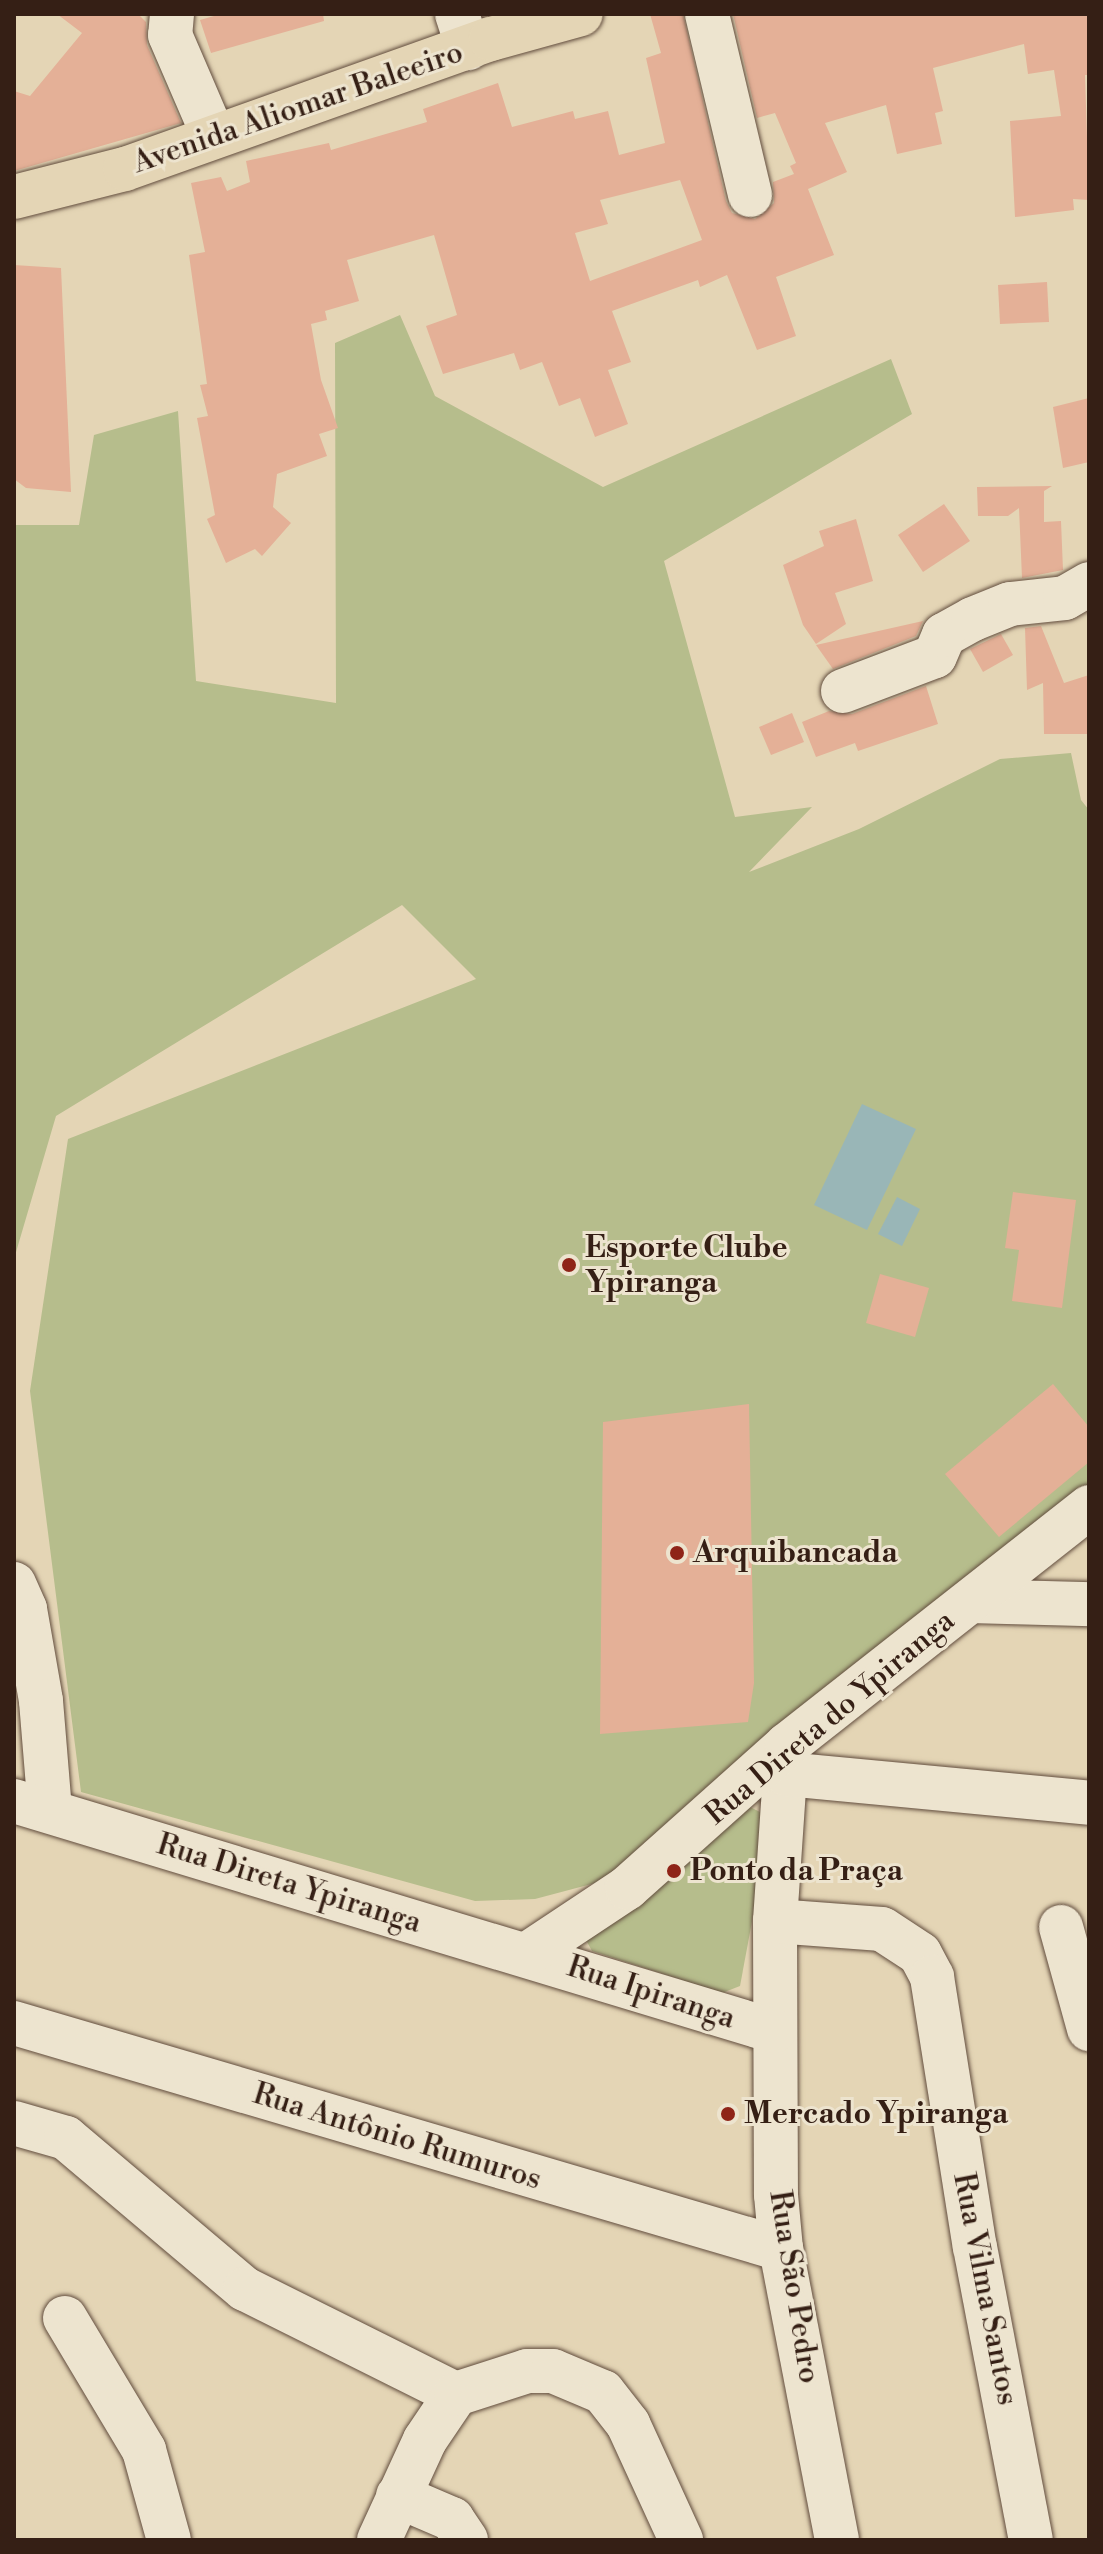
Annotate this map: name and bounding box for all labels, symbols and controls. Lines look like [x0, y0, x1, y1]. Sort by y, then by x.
street label: Avenida Aliomar Baleeiro [128, 35, 468, 181]
place label: Esporte Clube Ypiranga [585, 1230, 787, 1300]
marker: Esporte Clube Ypiranga [560, 1256, 578, 1274]
place label: Arquibancada [693, 1535, 898, 1571]
marker: Arquibancada [668, 1544, 686, 1562]
street label: Rua Direta do Ypiranga [698, 1603, 962, 1833]
street label: Rua Direta Ypiranga [152, 1827, 426, 1941]
place label: Ponto da Praça [690, 1853, 903, 1889]
marker: Ponto da Praça [665, 1862, 683, 1880]
street label: Rua Ipiranga [562, 1949, 740, 2037]
street label: Rua Antônio Rumuros [249, 2076, 545, 2198]
place label: Mercado Ypiranga [744, 2096, 1008, 2132]
marker: Mercado Ypiranga [719, 2105, 737, 2123]
street label: Rua Vilma Santos [945, 2170, 1025, 2408]
street label: Rua São Pedro [761, 2188, 827, 2386]

